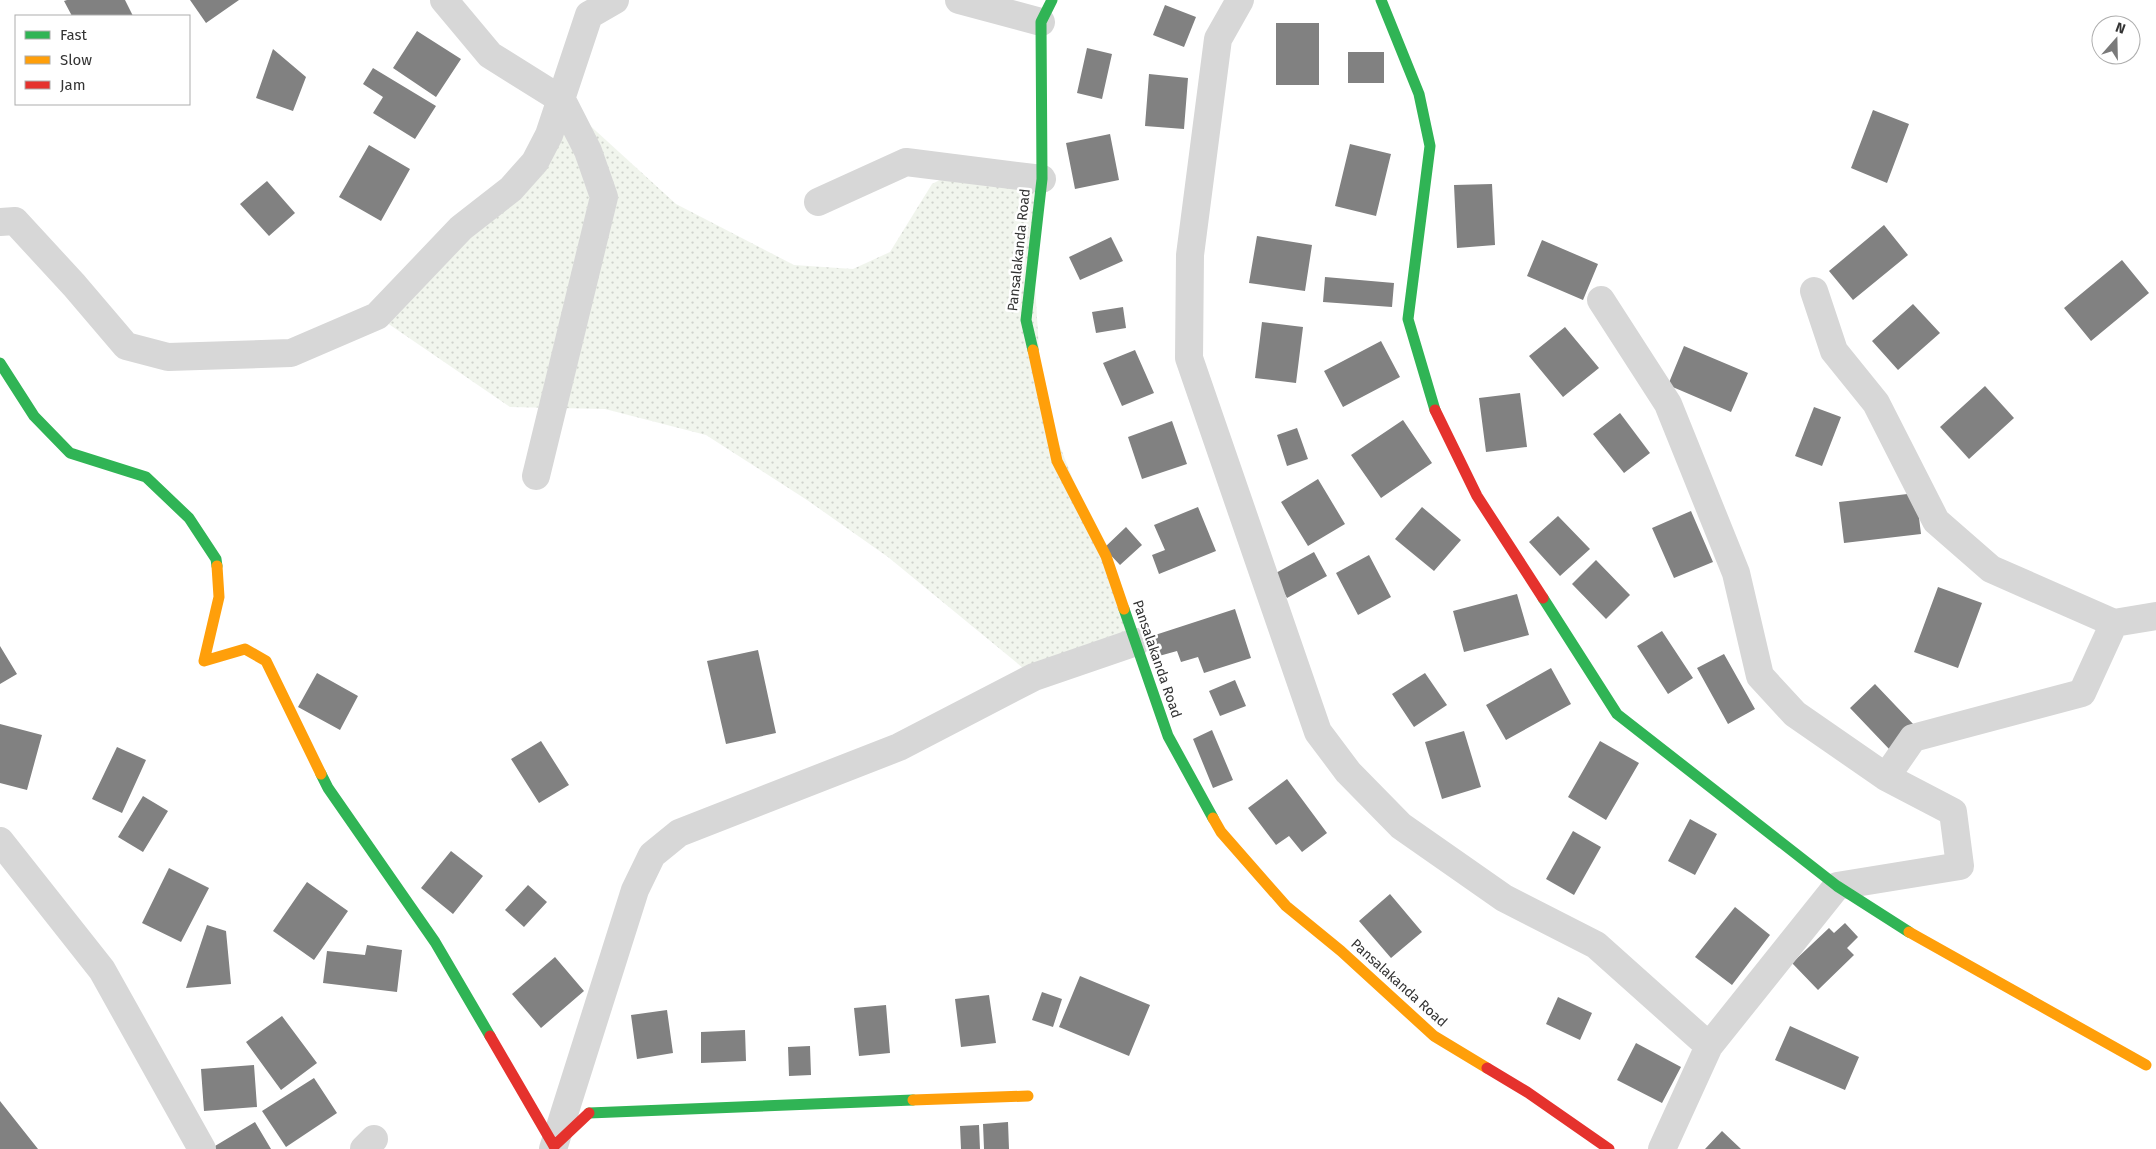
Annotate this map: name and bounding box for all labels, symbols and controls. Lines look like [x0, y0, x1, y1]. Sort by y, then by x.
legend [15, 15, 190, 105]
north arrow [2091, 15, 2141, 65]
text: N [2113, 19, 2128, 38]
text: Fast [60, 26, 87, 44]
text: Slow [60, 51, 92, 69]
text: Jam [60, 76, 86, 94]
street label: Pansalakanda Road [1004, 188, 1034, 312]
street label: Pansalakanda Road [1129, 598, 1185, 720]
street label: Pansalakanda Road [1347, 935, 1451, 1031]

